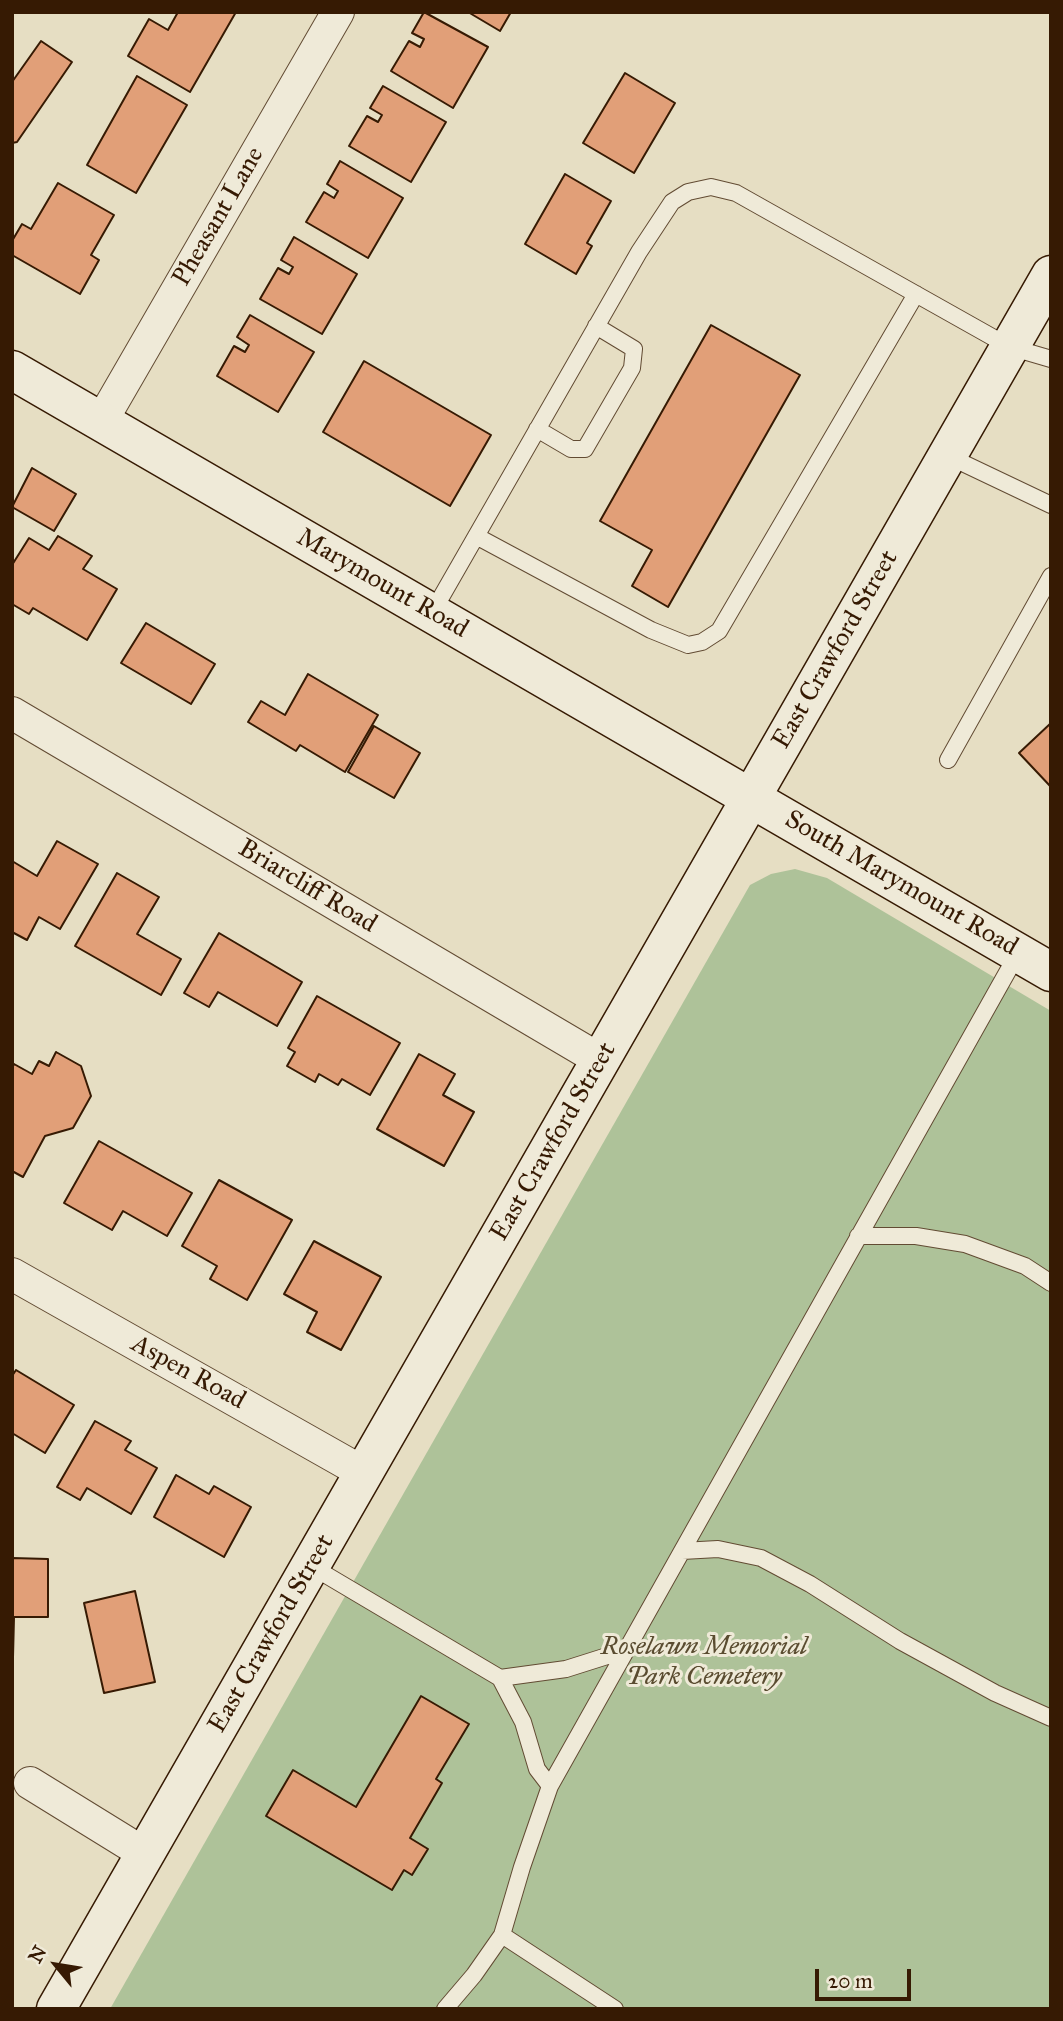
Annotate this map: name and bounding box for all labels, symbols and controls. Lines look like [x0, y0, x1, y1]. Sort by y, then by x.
street label: Pheasant Lane [167, 142, 271, 292]
street label: Marymount Road [291, 522, 473, 646]
street label: East Crawford Street [767, 545, 905, 755]
street label: South Marymount Road [779, 804, 1023, 964]
street label: Briarcliff Road [232, 833, 382, 941]
street label: East Crawford Street [485, 1037, 623, 1247]
street label: Aspen Road [125, 1329, 251, 1417]
street label: East Crawford Street [203, 1529, 341, 1739]
park label: Roselawn Memorial Park Cemetery [601, 1632, 807, 1694]
north arrow [21, 1930, 91, 2000]
text: N [23, 1942, 51, 1967]
scale bar [818, 1954, 914, 1998]
text: 20 m [828, 1968, 873, 1994]

